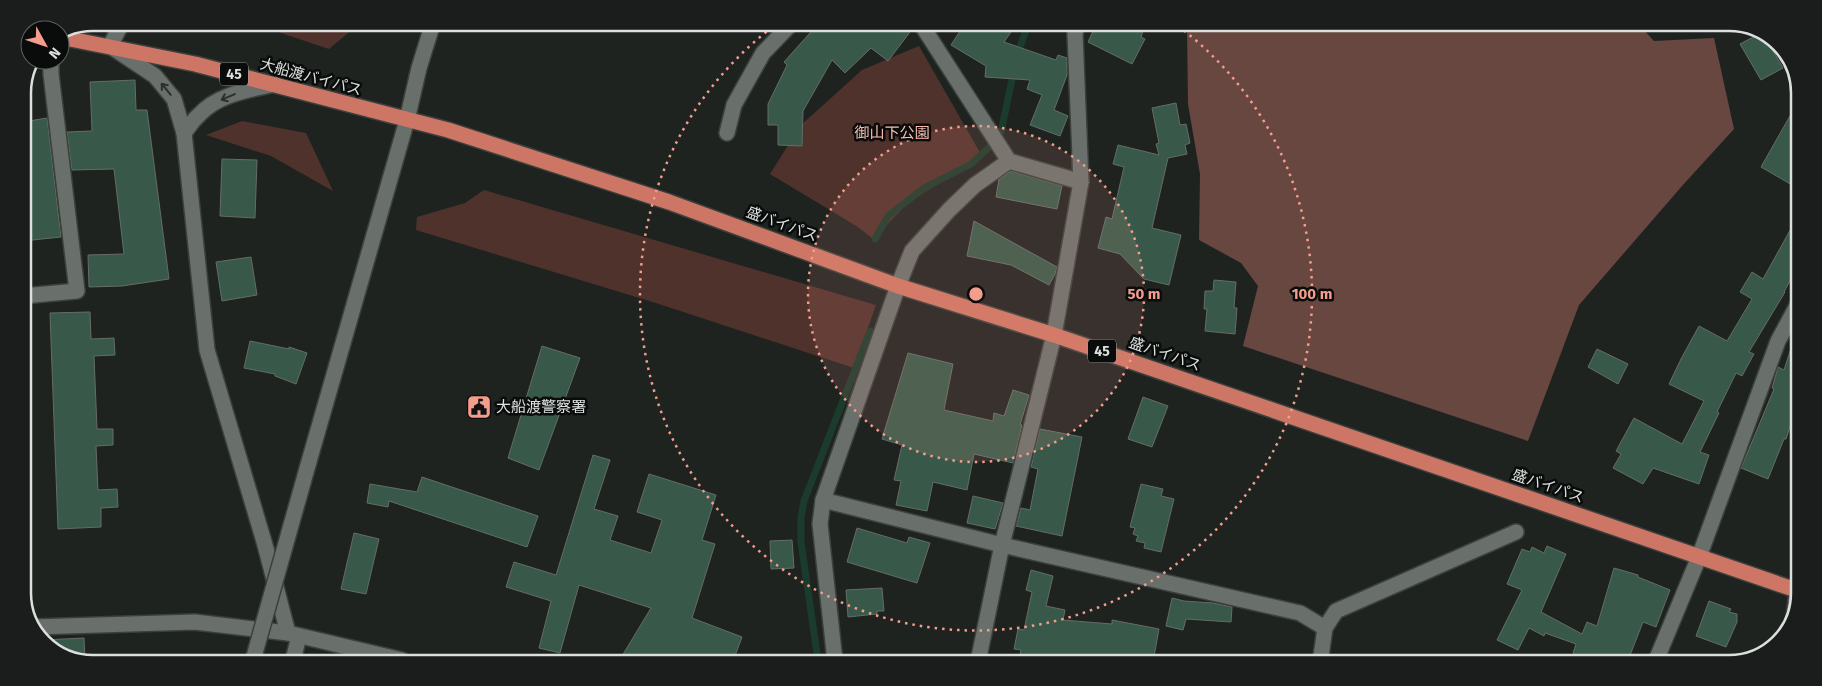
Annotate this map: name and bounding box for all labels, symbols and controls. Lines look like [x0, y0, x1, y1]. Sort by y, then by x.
north arrow [20, 20, 70, 70]
text: N [45, 44, 64, 62]
street label: 大船渡バイパス [258, 55, 364, 99]
road number: 45 [220, 62, 248, 86]
one-way arrow [160, 83, 171, 96]
one-way arrow [220, 93, 235, 102]
park label: 御山下公園 [854, 124, 930, 142]
street label: 盛バイパス [744, 203, 820, 245]
centre of rings [967, 285, 985, 303]
text: 50 m [1127, 285, 1161, 303]
text: 100 m [1292, 285, 1332, 303]
street label: 盛バイパス [1127, 333, 1203, 375]
road number: 45 [1088, 340, 1116, 362]
public building icon: 大船渡警察署 [466, 394, 492, 420]
place label: 大船渡警察署 [496, 398, 586, 416]
street label: 盛バイパス [1510, 465, 1586, 507]

